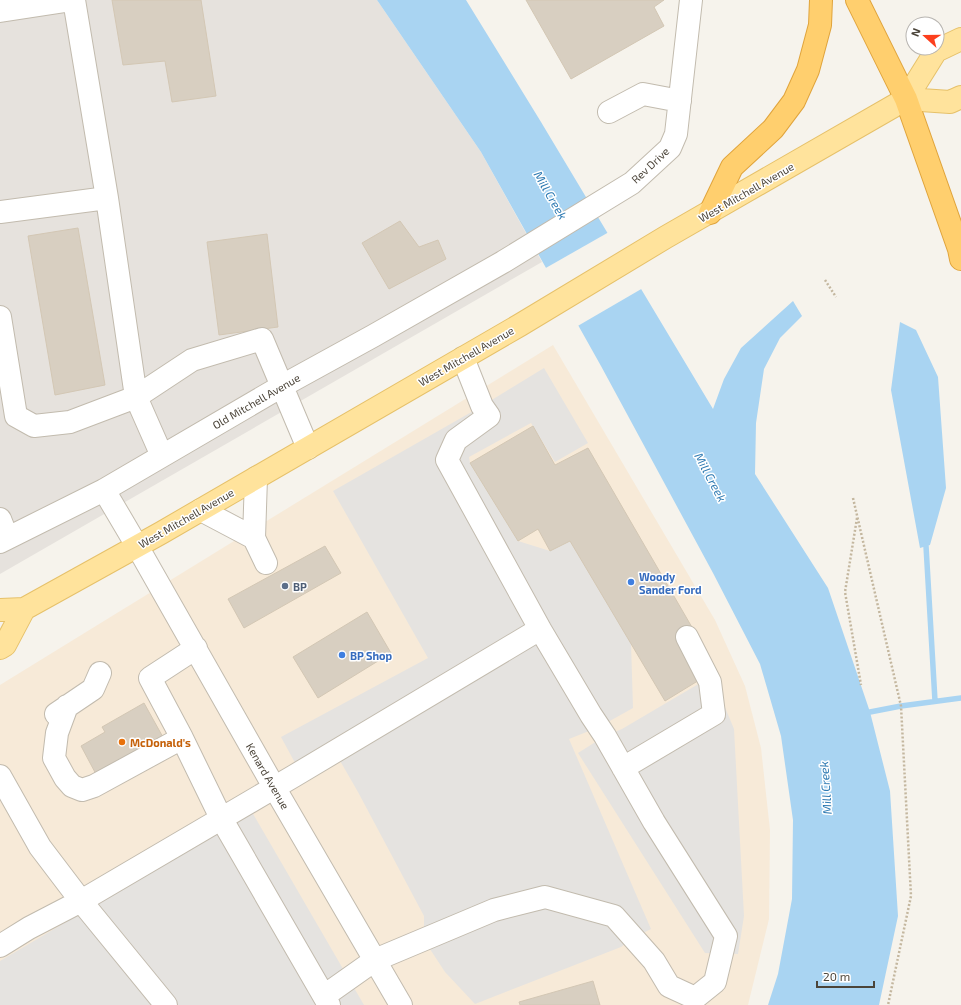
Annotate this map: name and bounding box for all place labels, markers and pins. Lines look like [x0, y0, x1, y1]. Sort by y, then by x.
place label: Woody Sander Ford [639, 570, 702, 596]
marker: Woody Sander Ford [626, 577, 636, 587]
place label: BP [293, 580, 307, 593]
marker: BP [280, 581, 290, 591]
place label: BP Shop [350, 649, 393, 662]
marker: BP Shop [337, 650, 347, 660]
place label: McDonald's [130, 736, 191, 749]
marker: McDonald's [117, 737, 127, 747]

